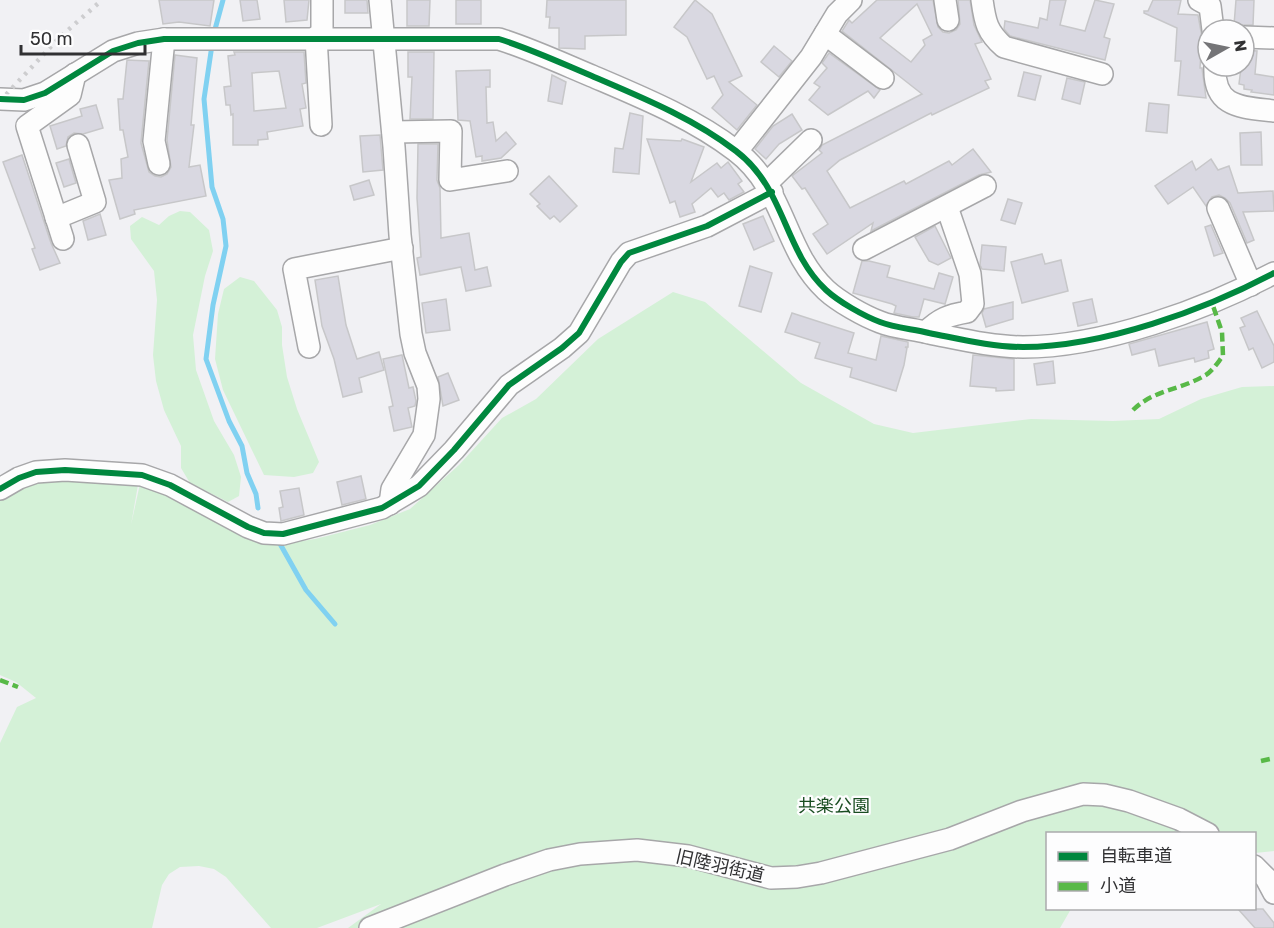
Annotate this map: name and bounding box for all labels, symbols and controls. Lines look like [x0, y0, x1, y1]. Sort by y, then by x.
scale bar [21, 18, 146, 56]
north arrow [1196, 18, 1256, 78]
text: 50 m [30, 28, 73, 50]
text: N [1230, 39, 1251, 53]
park label: 共楽公園 [798, 795, 870, 817]
legend [1046, 832, 1256, 910]
street label: 旧陸羽街道 [674, 845, 766, 887]
text: 自転車道 [1100, 845, 1172, 867]
text: 小道 [1100, 875, 1136, 897]

